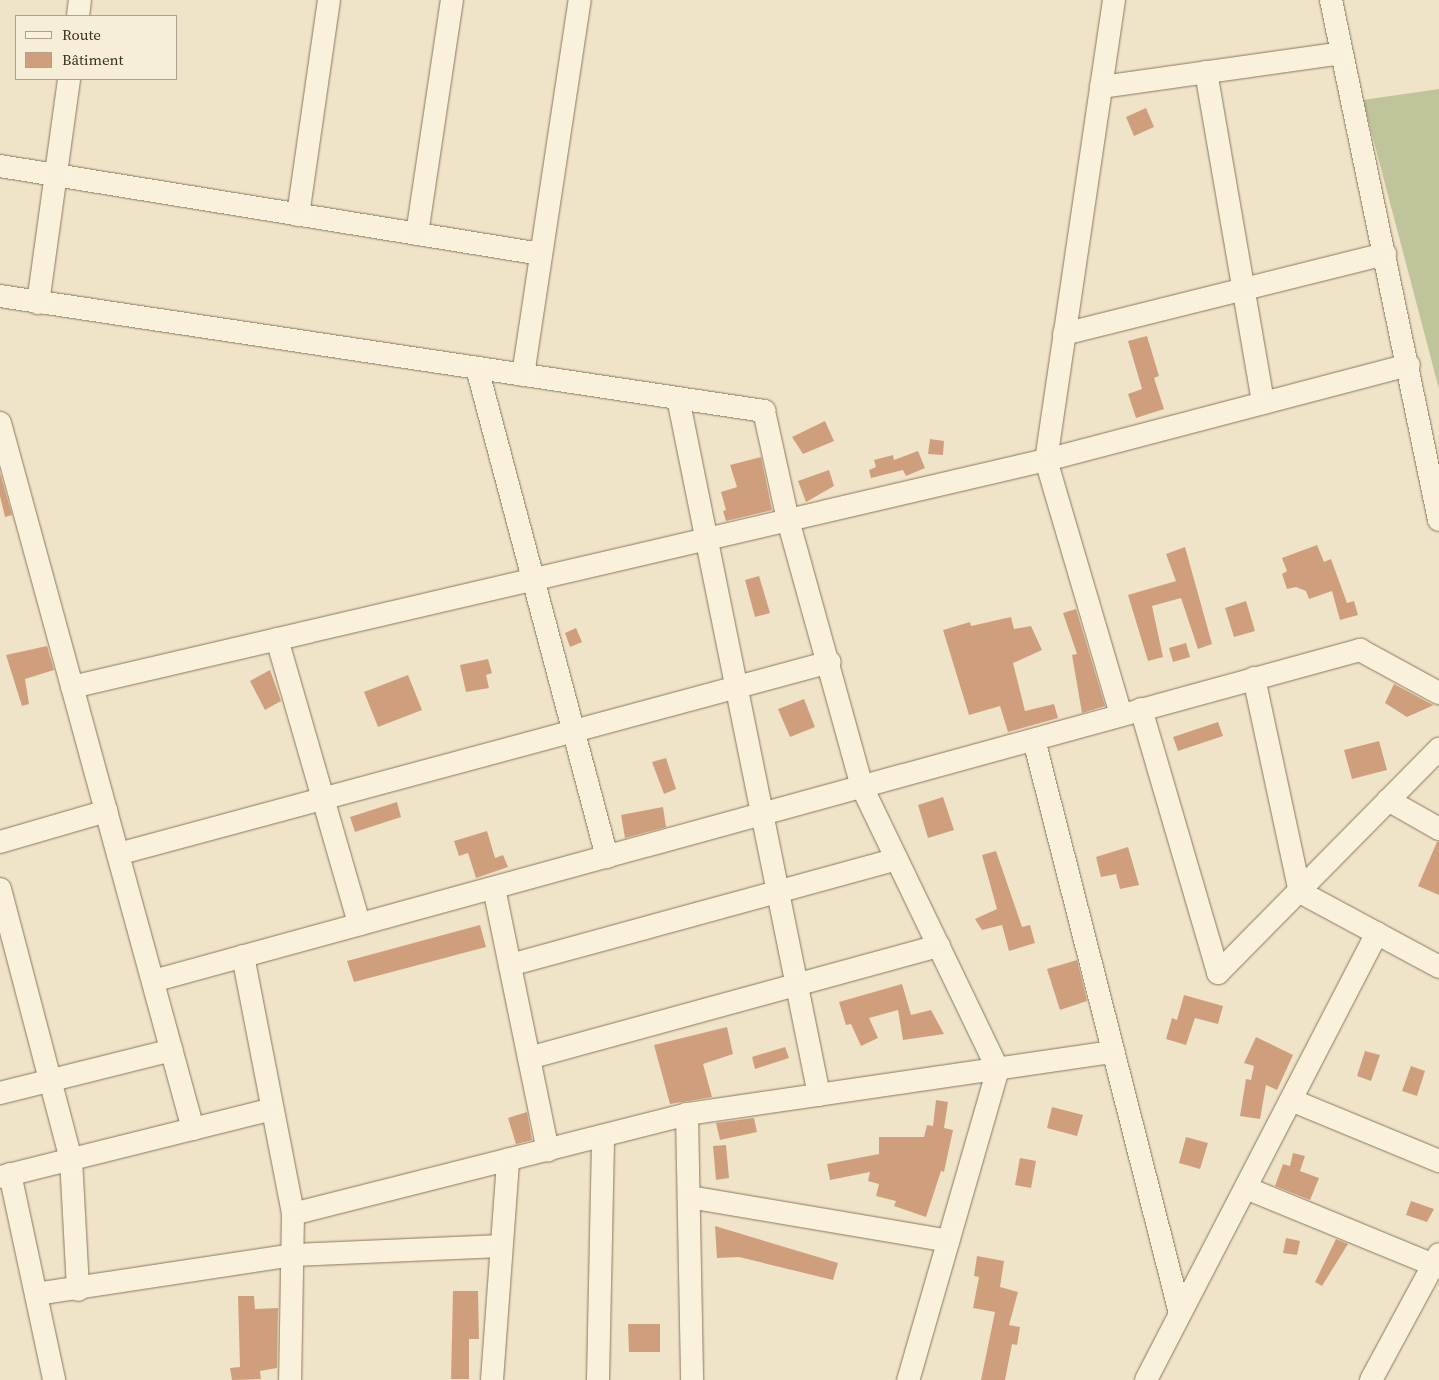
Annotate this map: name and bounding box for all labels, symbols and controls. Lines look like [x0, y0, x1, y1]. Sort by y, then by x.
legend [15, 15, 178, 80]
text: Route [62, 24, 101, 45]
text: Bâtiment [62, 49, 123, 70]

